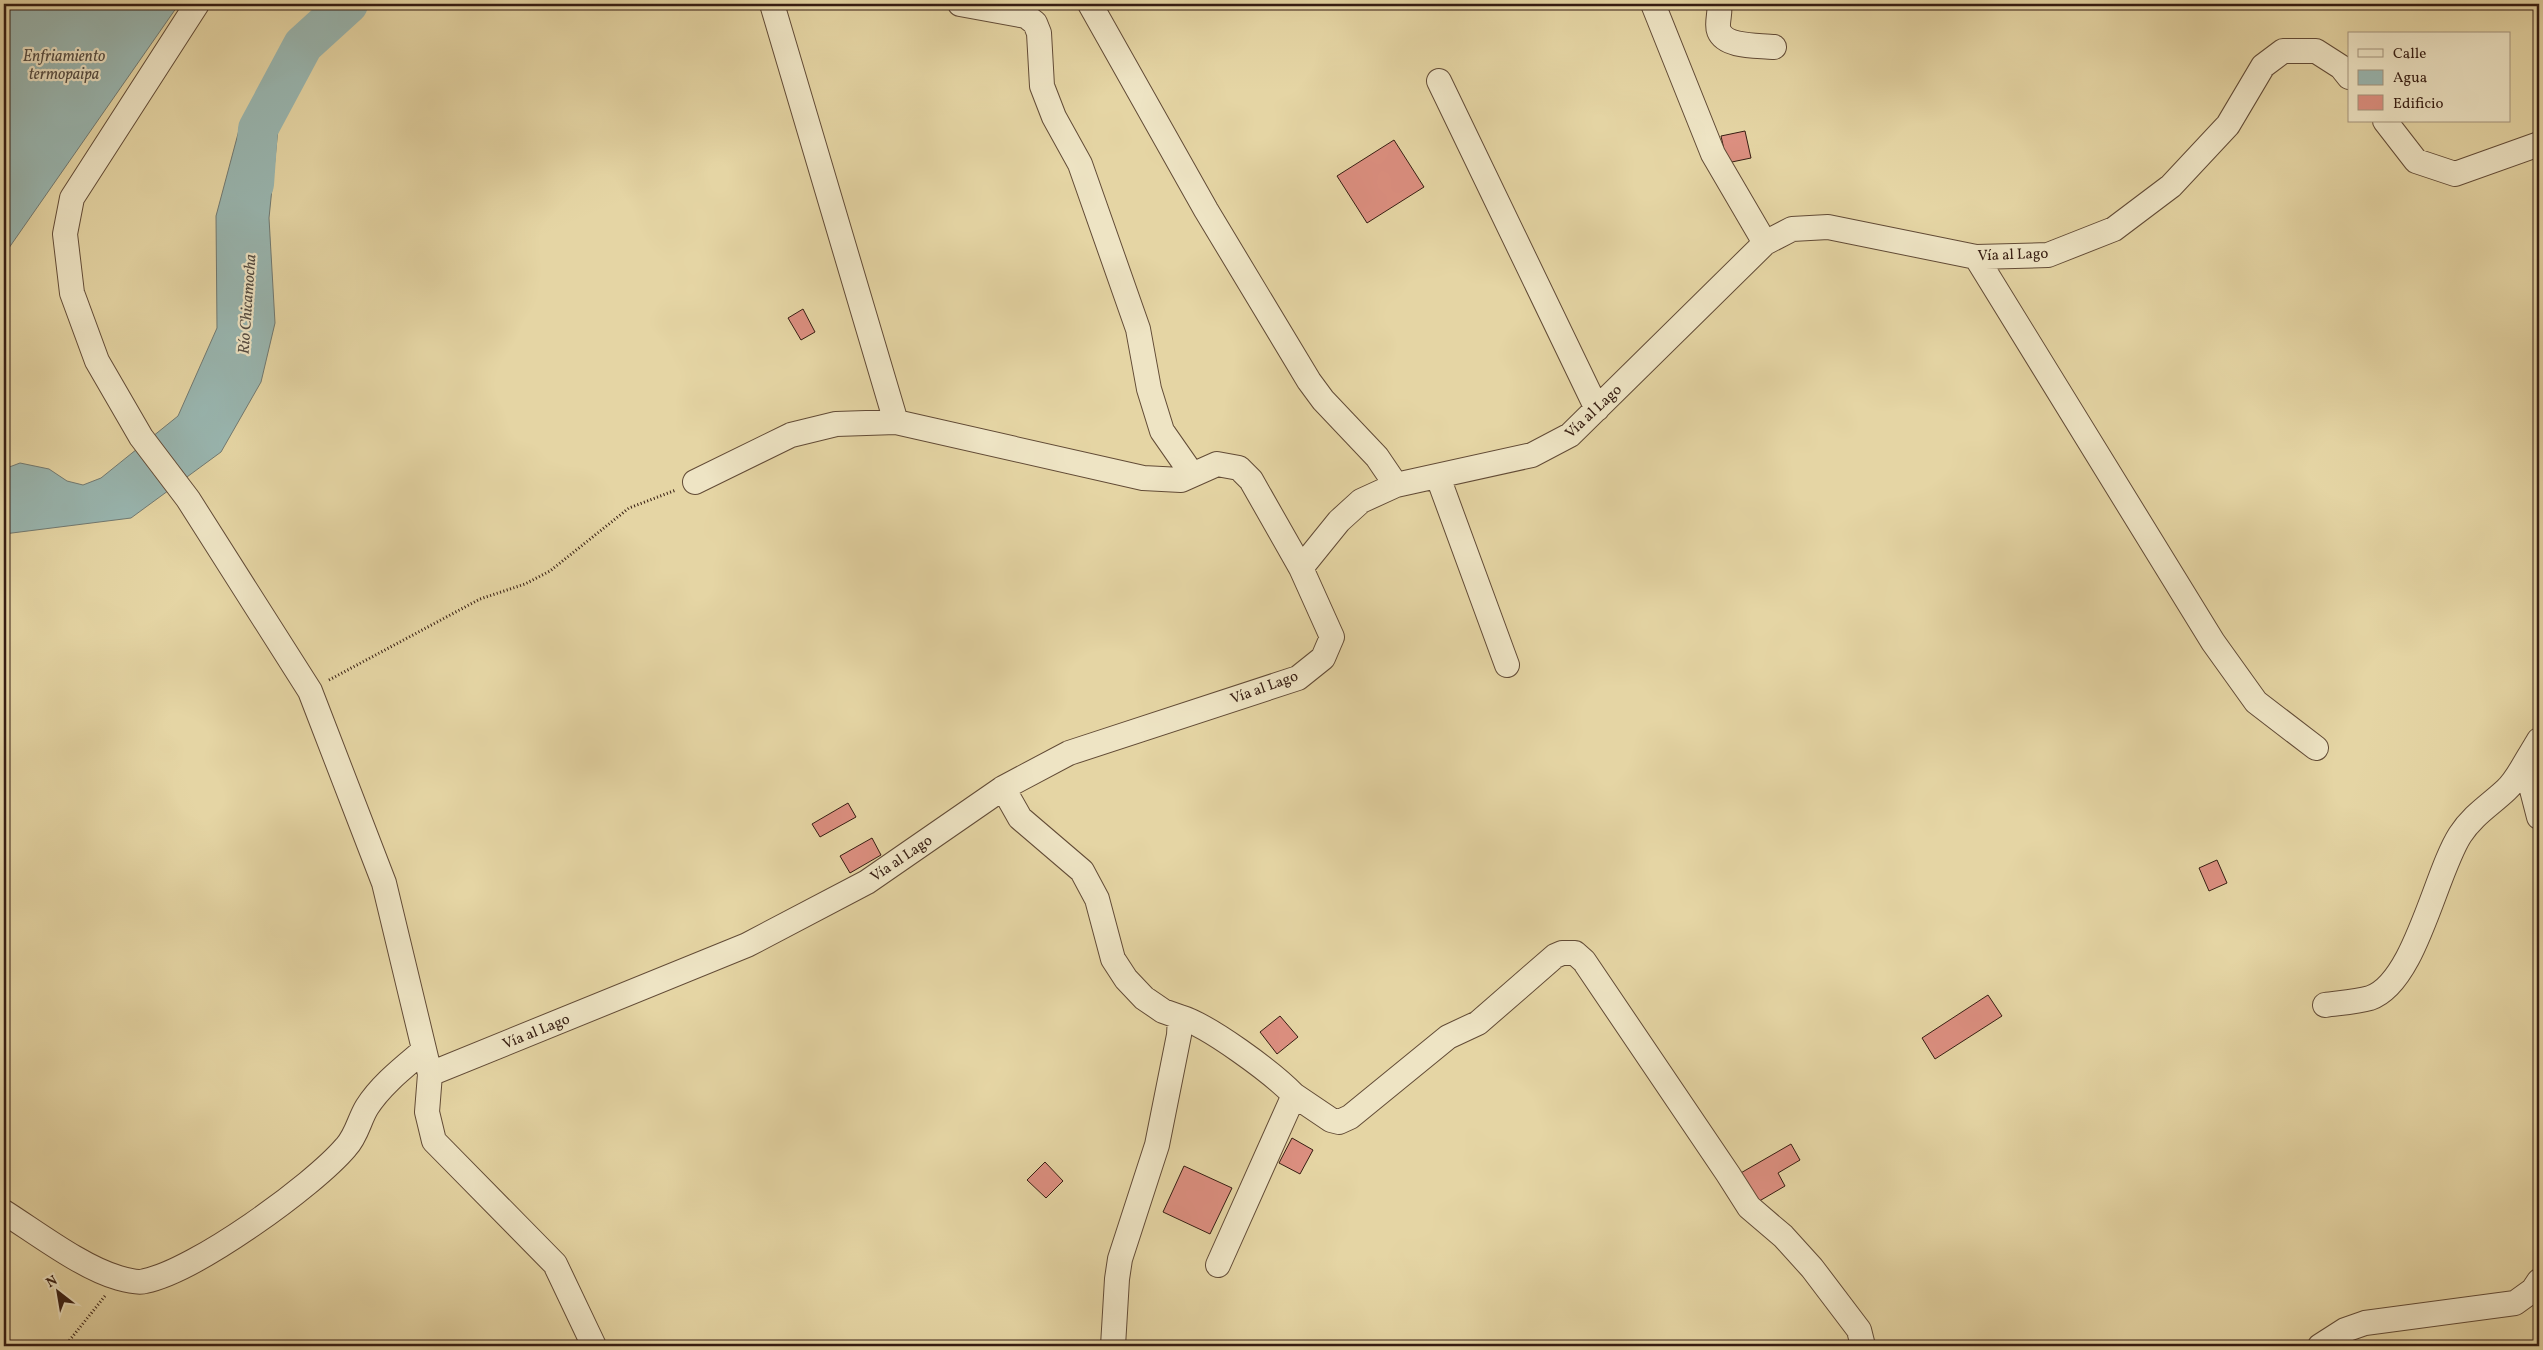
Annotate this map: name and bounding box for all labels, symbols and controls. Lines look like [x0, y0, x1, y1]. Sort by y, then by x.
legend [2348, 32, 2510, 122]
text: Calle [2393, 44, 2426, 65]
water label: Enfriamiento termopaipa [23, 46, 106, 86]
text: Agua [2393, 68, 2427, 89]
text: Edificio [2393, 94, 2444, 115]
street label: Vía al Lago [1977, 244, 2049, 267]
water label: Río Chicamocha [234, 253, 263, 355]
street label: Vía al Lago [1561, 380, 1627, 444]
street label: Vía al Lago [1228, 666, 1301, 710]
street label: Vía al Lago [867, 831, 937, 888]
street label: Vía al Lago [500, 1009, 573, 1055]
north arrow [32, 1268, 82, 1318]
text: N [43, 1271, 61, 1293]

